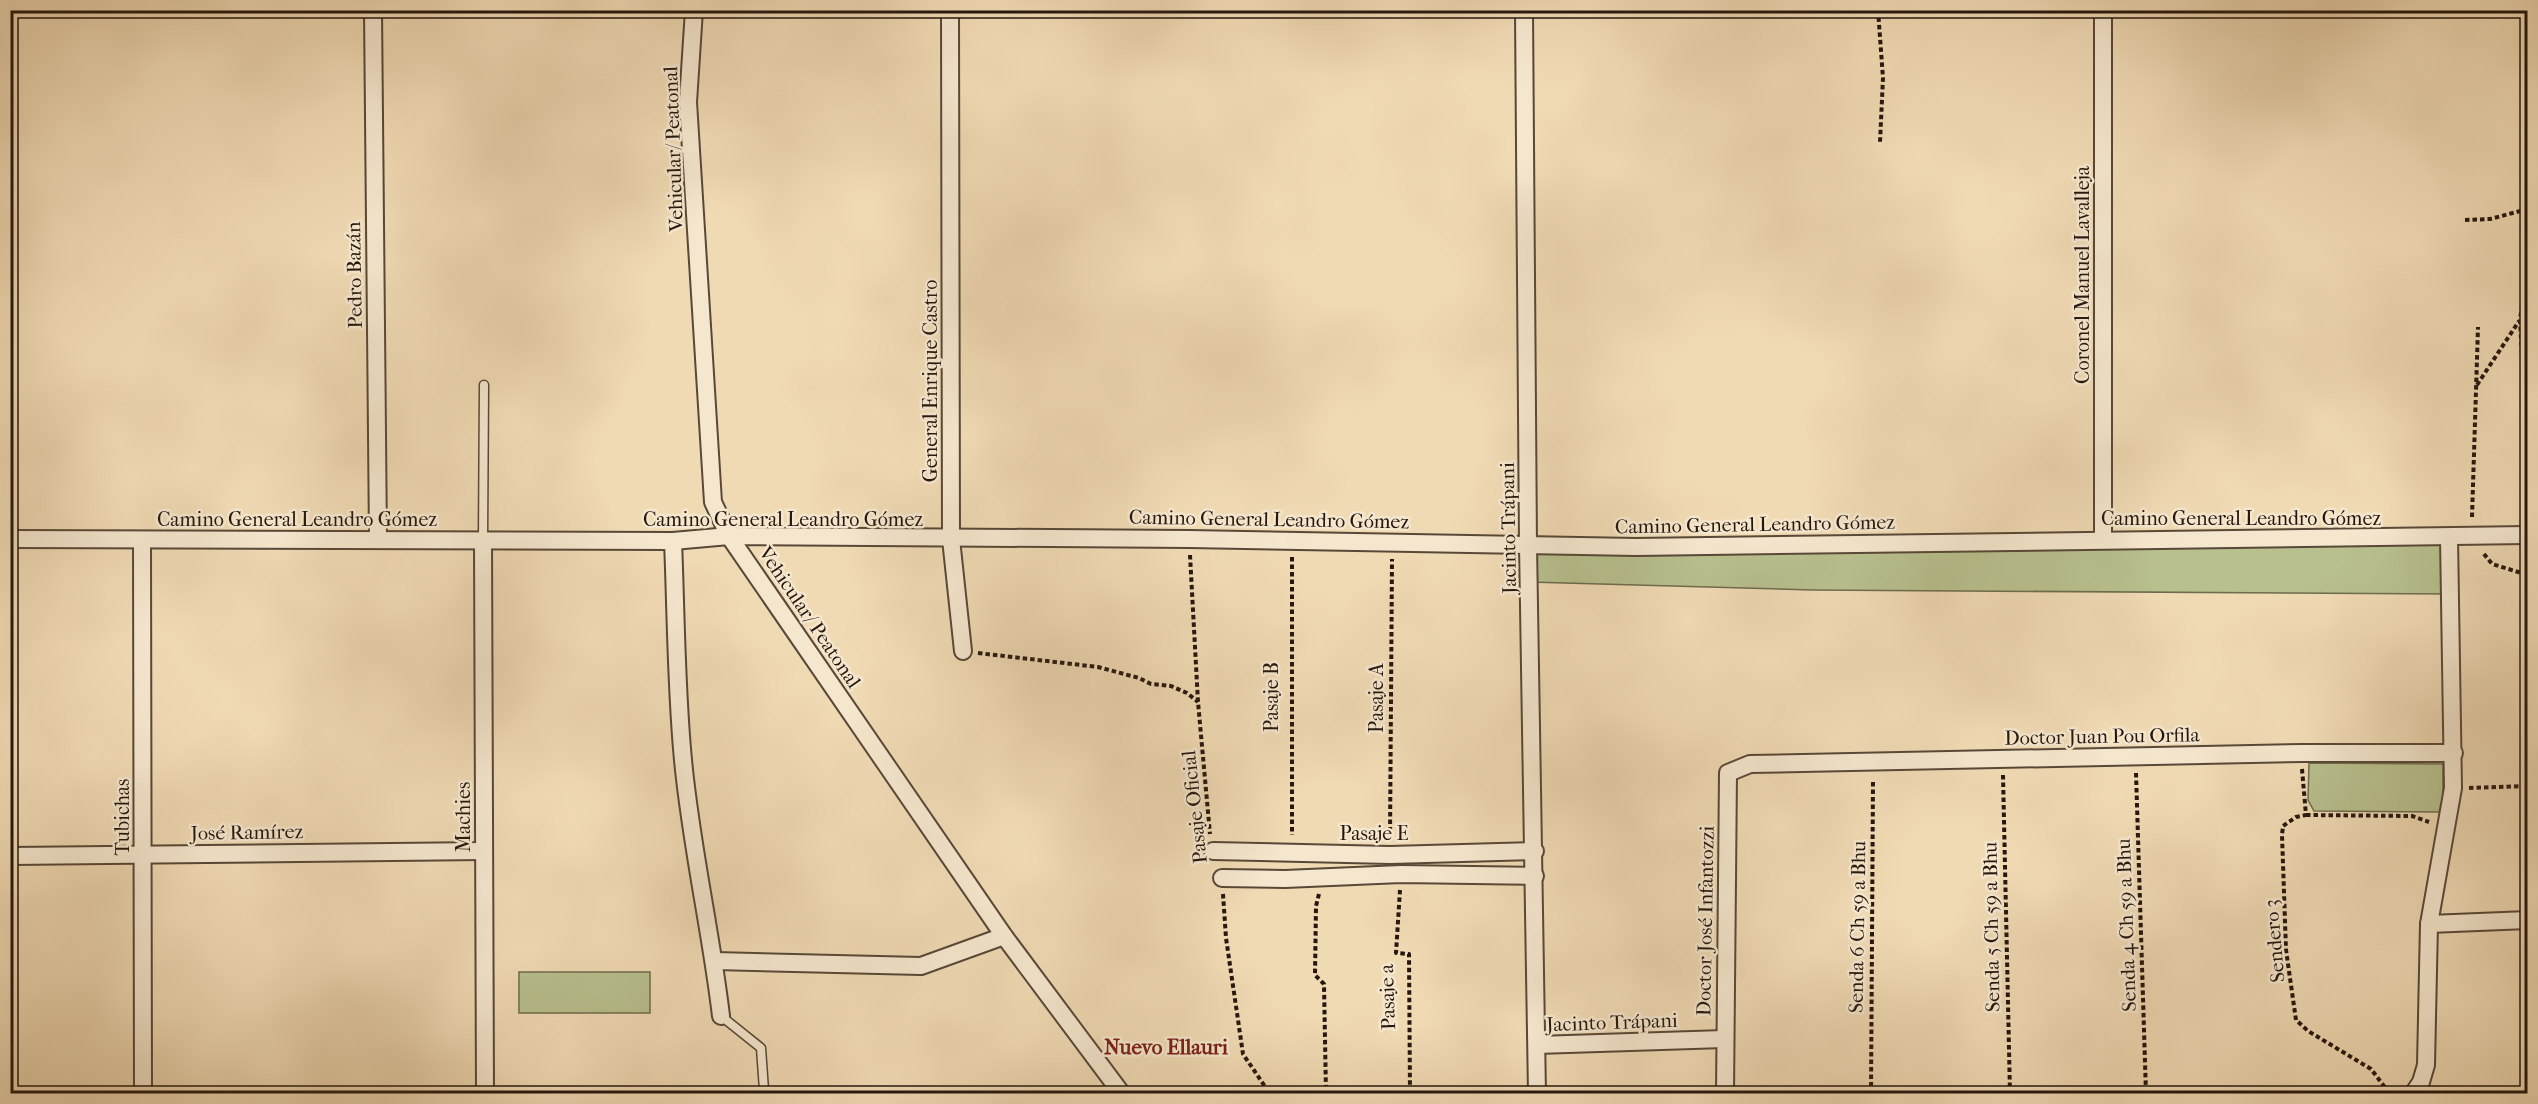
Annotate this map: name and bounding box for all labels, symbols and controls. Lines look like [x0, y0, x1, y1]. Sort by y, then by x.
street label: Vehicular/ Peatonal [659, 65, 688, 233]
street label: Coronel Manuel Lavalleja [2071, 165, 2094, 384]
street label: Pedro Bazán [342, 221, 367, 329]
street label: General Enrique Castro [919, 280, 942, 482]
street label: Jacinto Trápani [1496, 462, 1521, 596]
street label: Camino General Leandro Gómez [1129, 506, 1409, 533]
street label: Camino General Leandro Gómez [2101, 507, 2381, 530]
street label: Camino General Leandro Gómez [157, 508, 437, 531]
street label: Camino General Leandro Gómez [643, 508, 923, 531]
street label: Camino General Leandro Gómez [1615, 511, 1895, 538]
street label: Vehicular/ Peatonal [753, 541, 866, 693]
street label: Pasaje B [1260, 662, 1283, 732]
street label: Pasaje A [1365, 662, 1388, 733]
street label: Doctor Juan Pou Orfila [2004, 723, 2201, 750]
street label: Pasaje Oficial [1177, 749, 1212, 865]
street label: Tubichas [111, 779, 134, 855]
street label: Machies [452, 782, 475, 852]
street label: José Ramírez [189, 820, 304, 845]
street label: Pasaje E [1339, 822, 1409, 845]
street label: Doctor José Infantozzi [1692, 825, 1719, 1016]
street label: Senda 4 Ch 59 a Bhu [2112, 837, 2141, 1012]
street label: Senda 6 Ch 59 a Bhu [1844, 840, 1871, 1013]
street label: Senda 5 Ch 59 a Bhu [1979, 841, 2004, 1012]
street label: Sendero 3 [2259, 898, 2290, 984]
street label: Pasaje a [1375, 963, 1400, 1030]
street label: Jacinto Trápani [1544, 1009, 1678, 1036]
district label: Nuevo Ellauri [1104, 1035, 1229, 1059]

